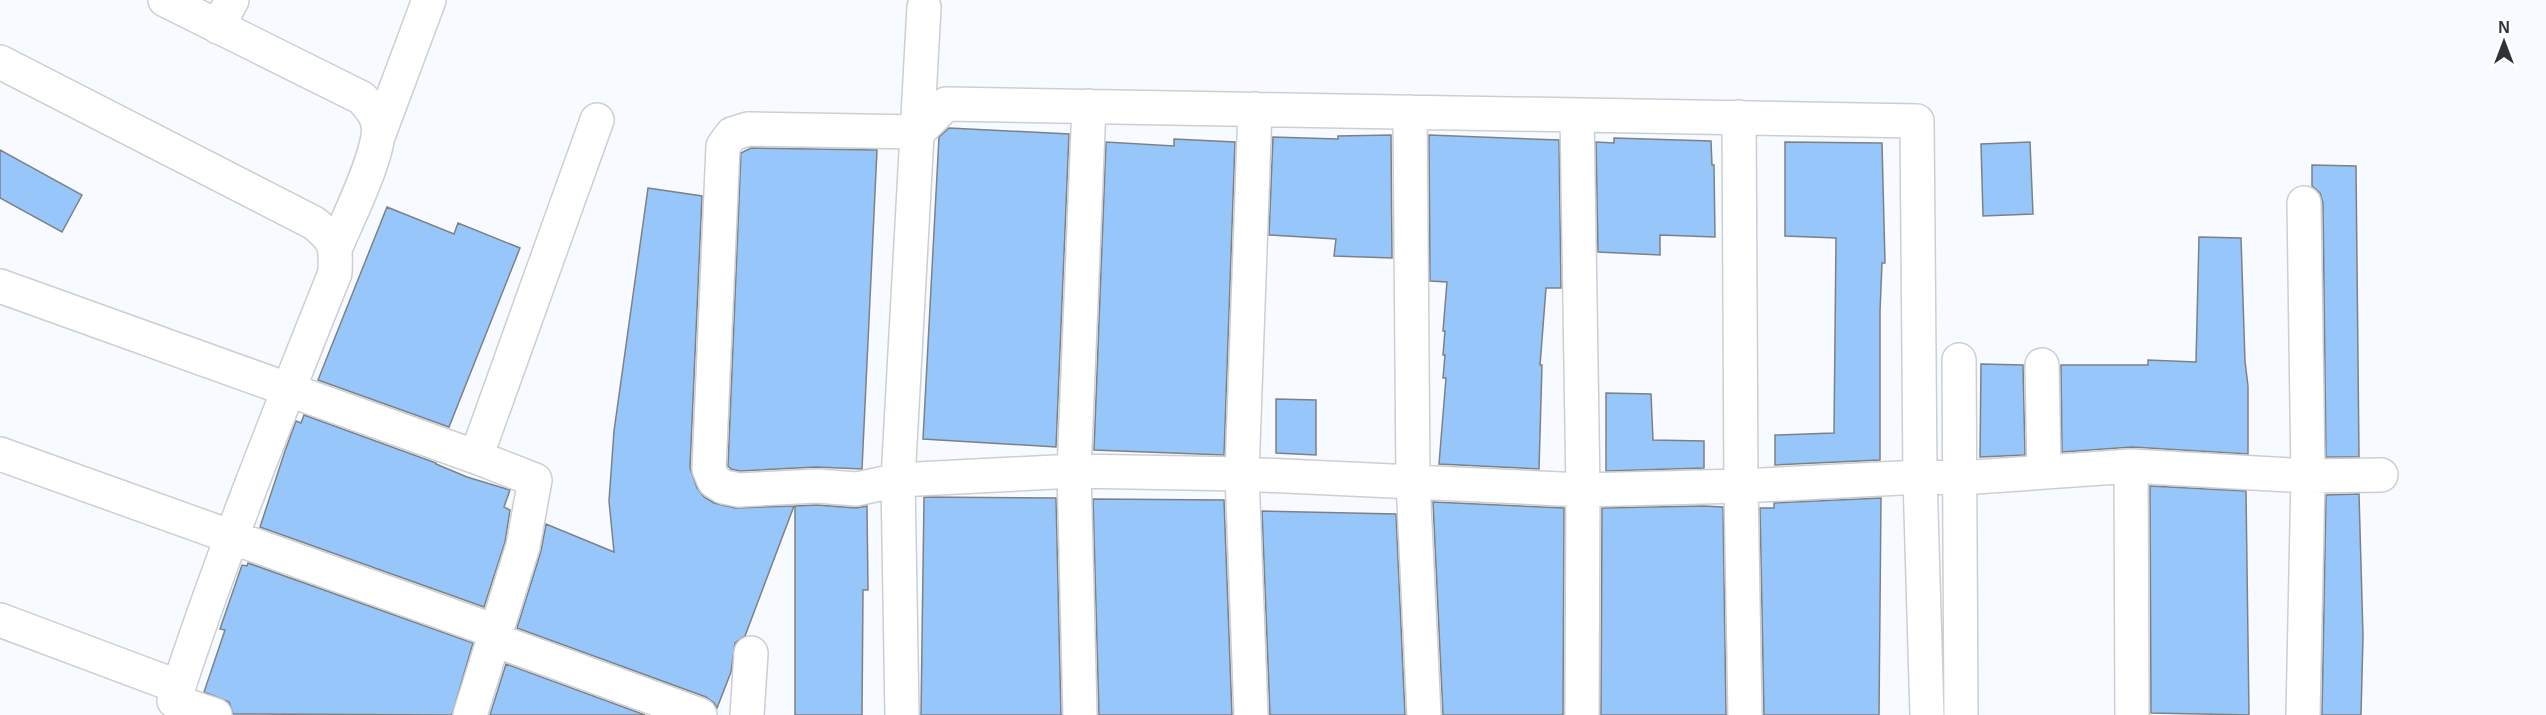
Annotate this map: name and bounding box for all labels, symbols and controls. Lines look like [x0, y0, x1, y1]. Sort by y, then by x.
north arrow [2474, 12, 2534, 72]
text: N [2498, 19, 2510, 36]

